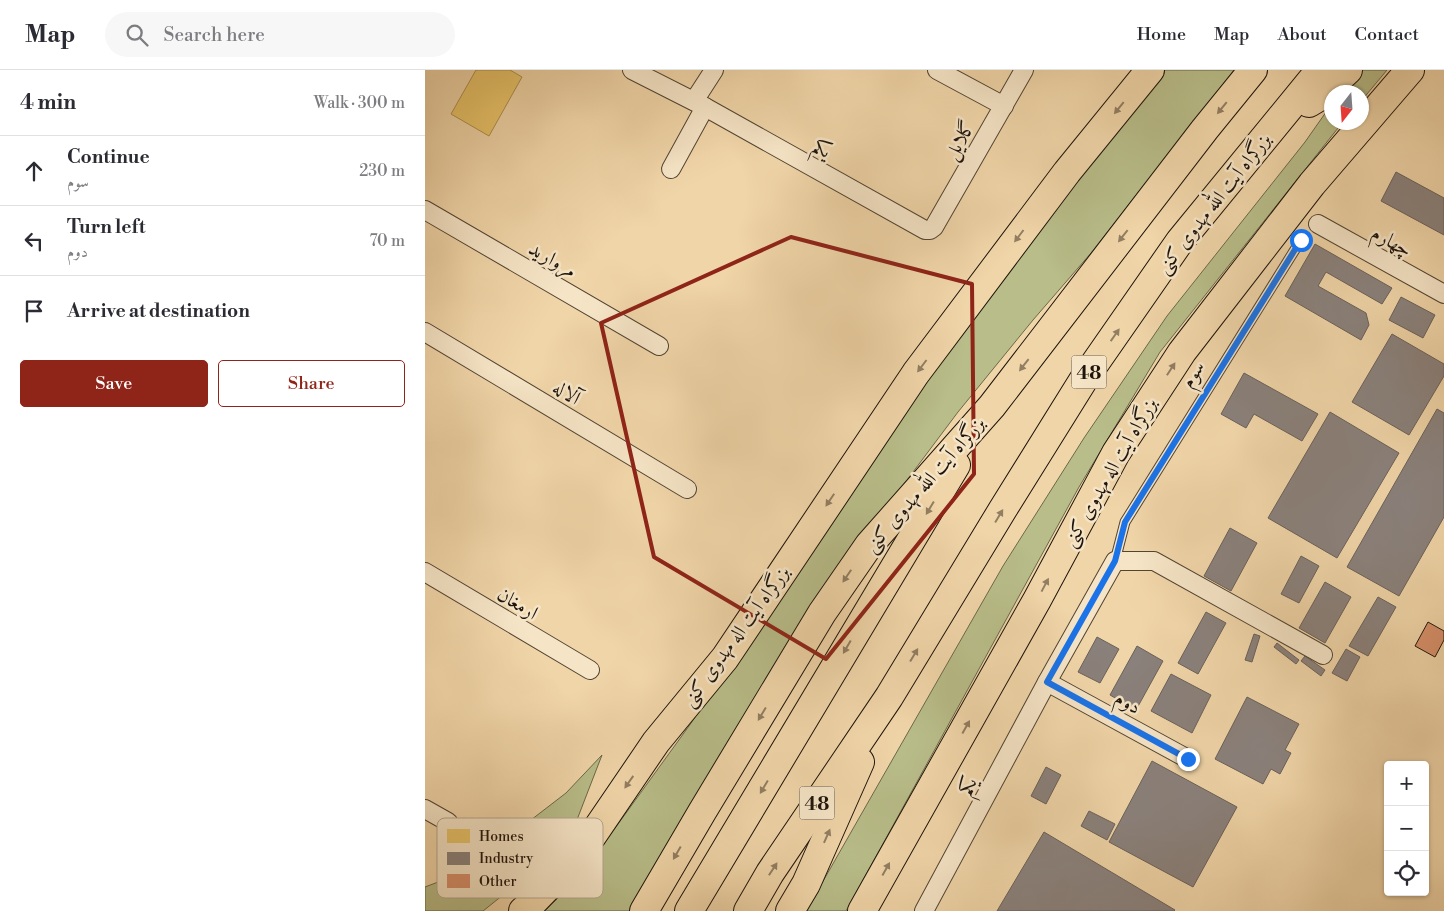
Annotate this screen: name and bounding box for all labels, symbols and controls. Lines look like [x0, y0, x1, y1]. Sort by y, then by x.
search box [105, 12, 455, 57]
text: Map [25, 20, 75, 50]
icon: search [123, 21, 151, 49]
text: Search here [163, 23, 265, 47]
text: Home [1137, 23, 1186, 46]
text: Map [1214, 23, 1250, 46]
text: About [1278, 23, 1327, 46]
text: Contact [1355, 23, 1419, 46]
north arrow [1324, 85, 1369, 130]
text: 4 min [20, 90, 76, 116]
text: Walk · 300 m [314, 93, 405, 113]
one-way arrow [1114, 101, 1125, 114]
one-way arrow [1217, 101, 1228, 114]
street label: گلایل [938, 116, 982, 166]
street label: بزرگراه آیت الله مهدوی کنی [1148, 125, 1278, 280]
street label: یکم [805, 134, 836, 169]
text: Continue [67, 145, 150, 169]
icon: ahead [20, 157, 48, 185]
text: 230 m [359, 161, 405, 181]
text: سوم [67, 172, 89, 192]
text: Turn left [67, 215, 146, 239]
street label: چهارم [1365, 221, 1416, 267]
icon: left [20, 227, 48, 255]
one-way arrow [1014, 229, 1024, 243]
one-way arrow [1117, 229, 1128, 242]
route start [1290, 229, 1313, 252]
text: 70 m [369, 231, 405, 251]
street label: مروارید [524, 237, 581, 284]
text: دوم [67, 242, 88, 262]
icon: arrive [20, 297, 48, 325]
text: Arrive at destination [67, 299, 250, 323]
one-way arrow [1110, 328, 1120, 342]
road number: 48 [1071, 356, 1107, 388]
street label: سوم [1175, 357, 1215, 395]
one-way arrow [1018, 358, 1029, 371]
one-way arrow [916, 359, 927, 372]
button: Save [20, 360, 208, 407]
button: Share [218, 360, 405, 407]
one-way arrow [1166, 363, 1176, 376]
street label: آلاله [548, 374, 587, 413]
street label: بزرگراه آیت اله مهدوی کنی [1056, 392, 1164, 553]
street label: بزرگراه آیت الله مهدوی کنی [856, 409, 992, 559]
one-way arrow [825, 493, 835, 507]
one-way arrow [926, 501, 935, 514]
one-way arrow [994, 509, 1003, 523]
street label: بزرگراه آیت اله مهدوی کنی [675, 560, 797, 713]
one-way arrow [842, 570, 852, 583]
one-way arrow [1041, 578, 1049, 592]
street label: ارمغان [492, 582, 542, 626]
one-way arrow [843, 641, 852, 654]
one-way arrow [910, 648, 919, 661]
street label: دوم [1108, 686, 1145, 724]
one-way arrow [757, 708, 766, 721]
one-way arrow [961, 720, 970, 733]
route end [1177, 748, 1200, 771]
map controls [1384, 761, 1429, 896]
button: + [1384, 761, 1429, 806]
street label: یکم [953, 772, 988, 803]
one-way arrow [624, 776, 634, 789]
one-way arrow [760, 780, 769, 793]
road number: 48 [799, 786, 835, 820]
button: − [1384, 806, 1429, 851]
legend [437, 818, 603, 898]
text: Homes [479, 828, 524, 846]
one-way arrow [824, 829, 832, 843]
one-way arrow [673, 847, 682, 860]
text: Industry [479, 850, 533, 868]
button: locate [1384, 851, 1429, 896]
one-way arrow [882, 861, 890, 876]
one-way arrow [768, 862, 778, 876]
text: Other [479, 873, 517, 891]

